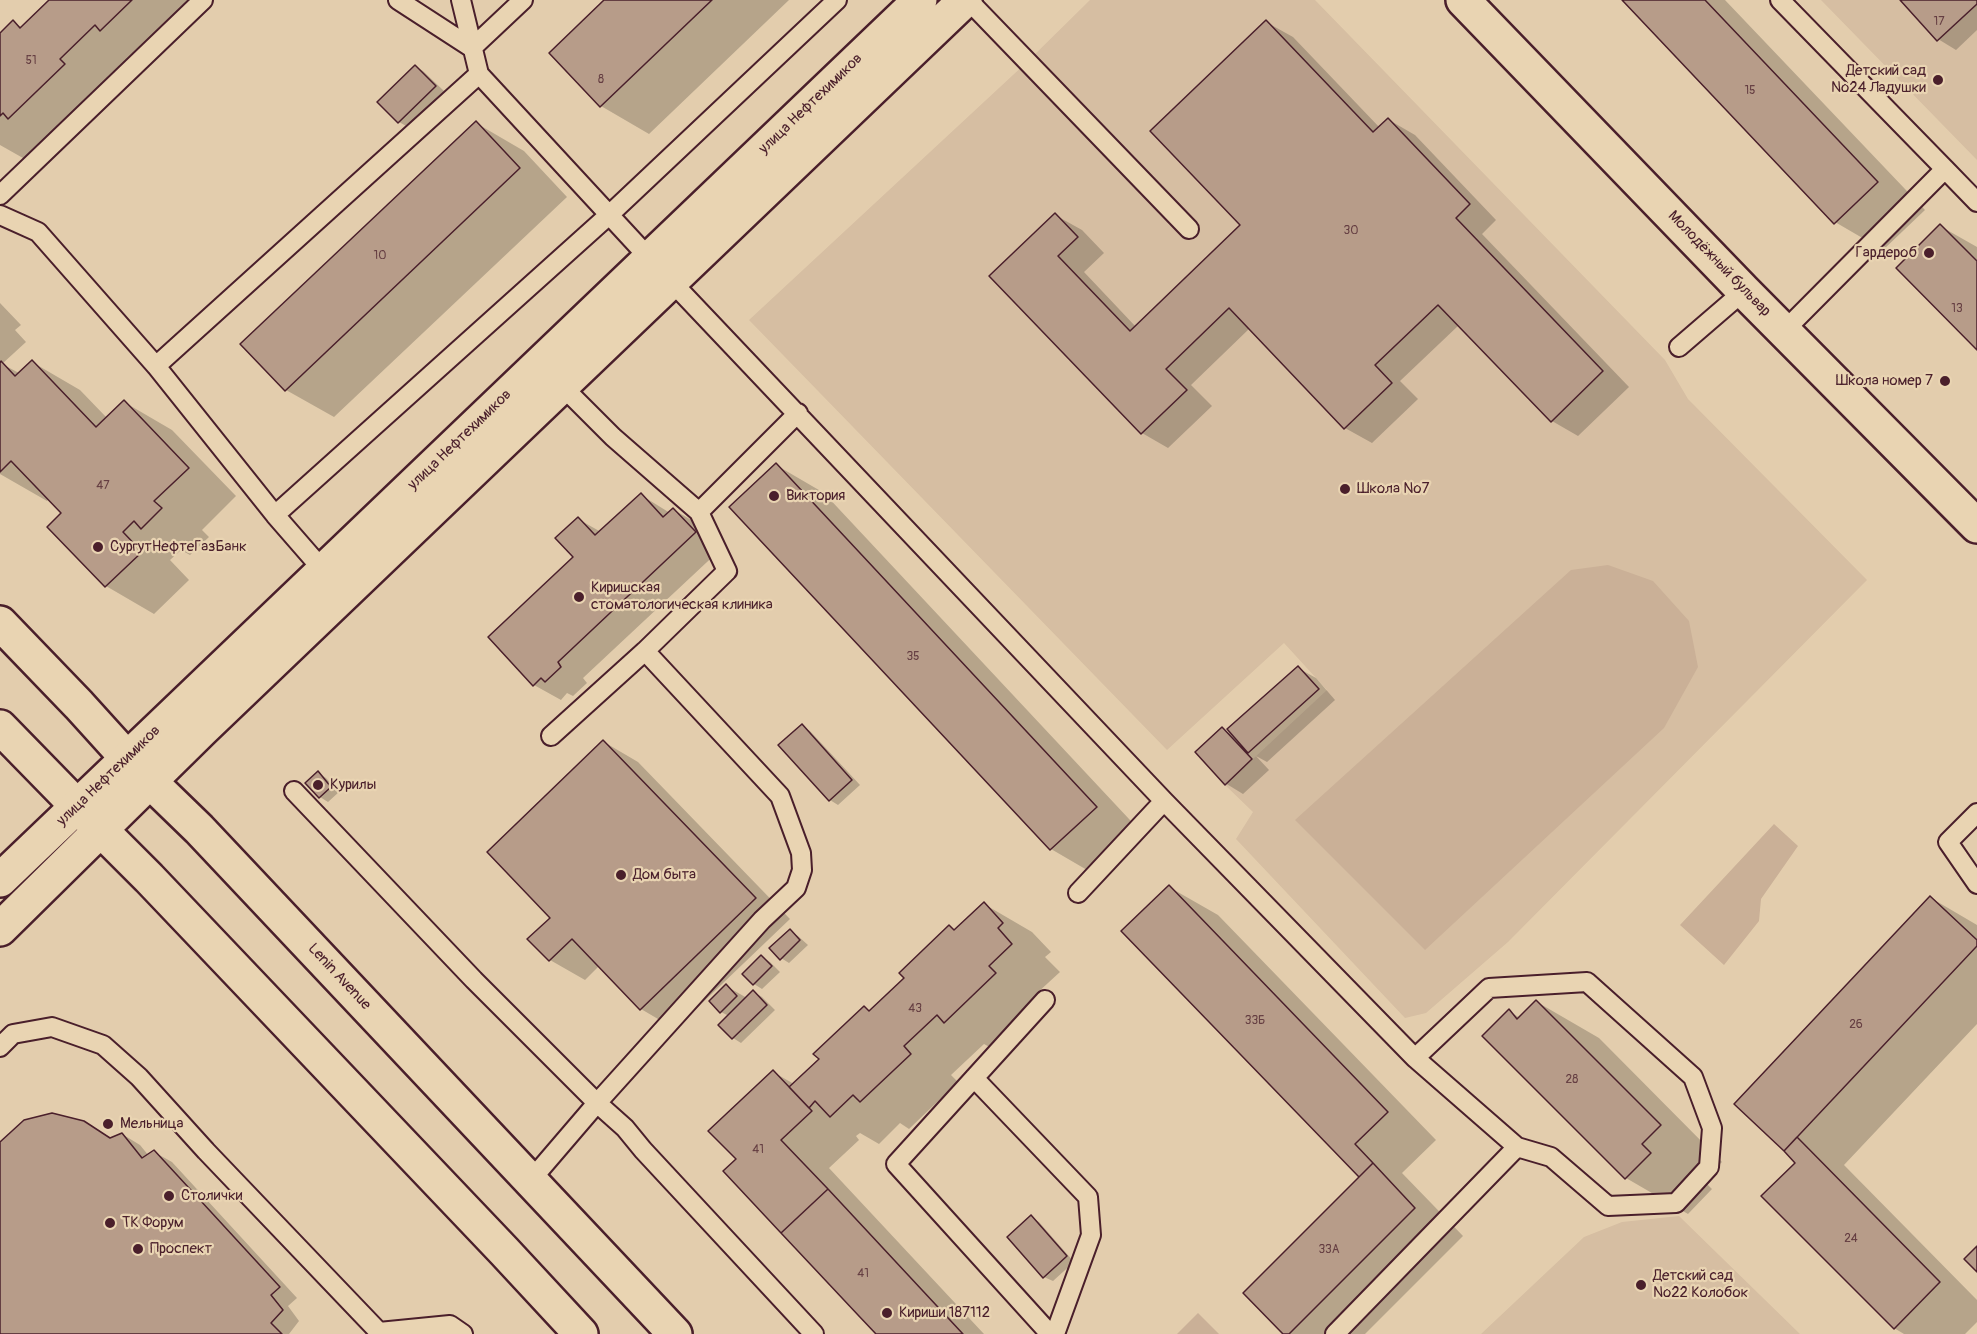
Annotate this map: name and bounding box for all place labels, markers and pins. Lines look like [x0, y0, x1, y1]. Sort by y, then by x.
place label: Детский сад №24 Ладушки [1831, 62, 1926, 97]
marker: Детский сад №24 Ладушки [1931, 73, 1945, 87]
place label: Гардероб [1856, 244, 1917, 262]
marker: Гардероб [1922, 246, 1936, 260]
place label: Школа номер 7 [1836, 372, 1933, 390]
marker: Школа номер 7 [1938, 374, 1952, 388]
place label: Школа №7 [1357, 480, 1429, 498]
marker: Школа №7 [1338, 482, 1352, 496]
place label: Виктория [786, 487, 845, 505]
marker: Виктория [767, 489, 781, 503]
place label: СургутНефтеГазБанк [110, 538, 247, 556]
marker: СургутНефтеГазБанк [91, 540, 105, 554]
place label: Киришская стоматологическая клиника [591, 579, 773, 614]
marker: Киришская стоматологическая клиника [572, 590, 586, 604]
place label: Курилы [330, 776, 376, 794]
marker: Курилы [311, 778, 325, 792]
place label: Дом быта [633, 866, 696, 884]
marker: Дом быта [614, 868, 628, 882]
place label: Мельница [120, 1115, 184, 1133]
marker: Мельница [101, 1117, 115, 1131]
place label: Столички [181, 1187, 242, 1205]
marker: Столички [162, 1189, 176, 1203]
place label: ТК Форум [122, 1214, 184, 1232]
marker: ТК Форум [103, 1216, 117, 1230]
place label: Проспект [150, 1240, 212, 1258]
marker: Проспект [131, 1242, 145, 1256]
place label: Детский сад №22 Колобок [1653, 1267, 1748, 1302]
marker: Детский сад №22 Колобок [1634, 1278, 1648, 1292]
place label: Кириши 187112 [899, 1304, 990, 1322]
marker: Кириши 187112 [880, 1306, 894, 1320]

